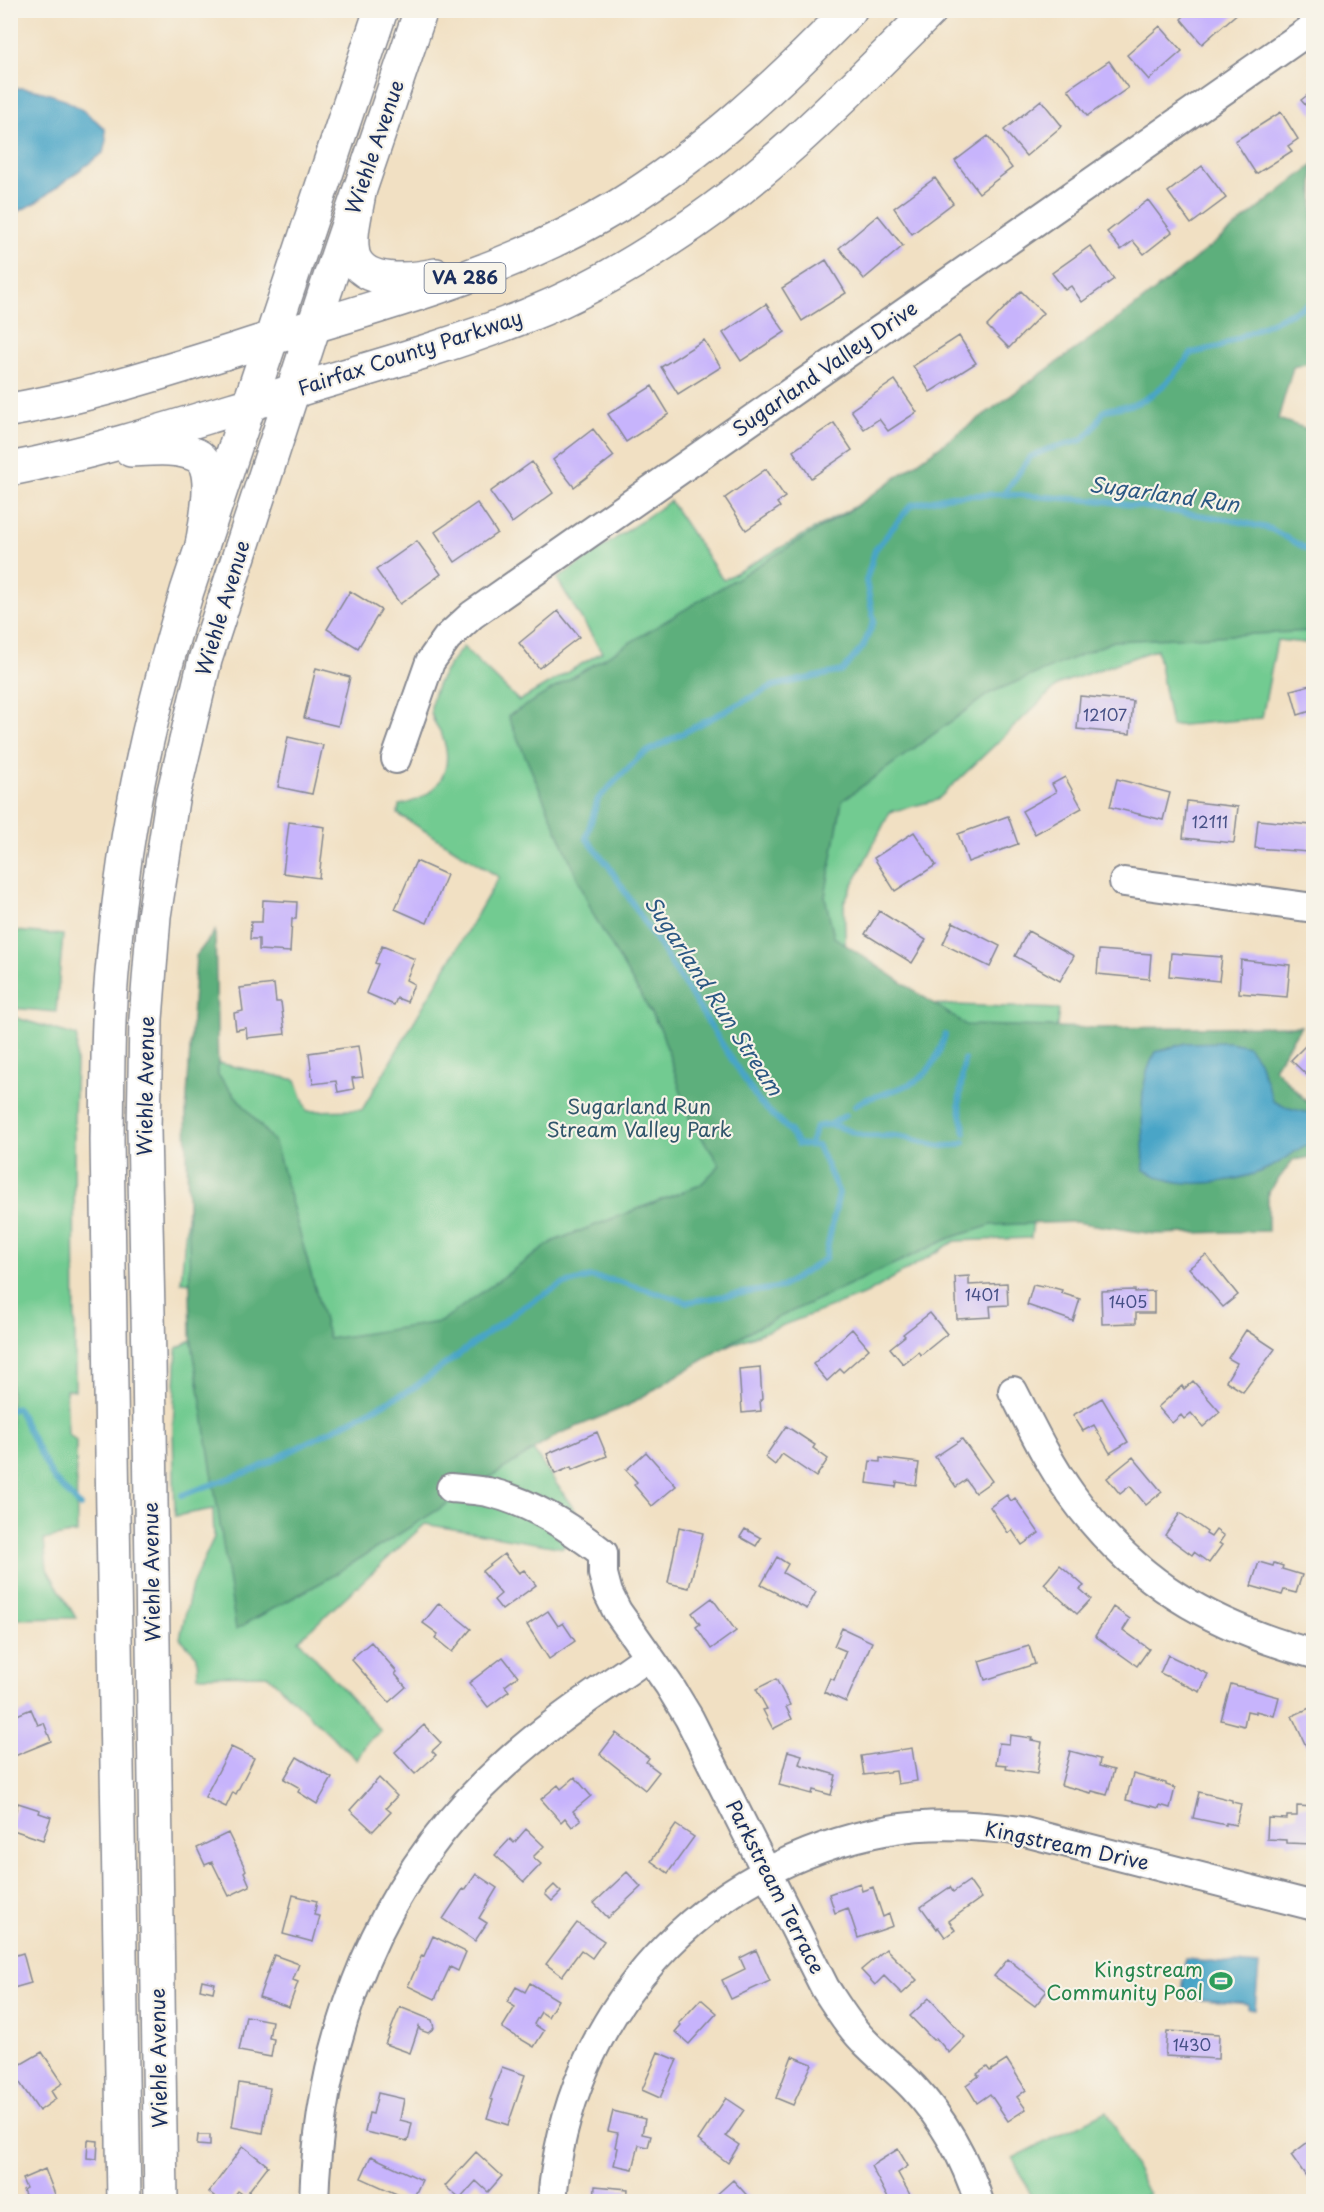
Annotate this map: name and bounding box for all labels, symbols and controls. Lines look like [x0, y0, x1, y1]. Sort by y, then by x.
street label: Wiehle Avenue [337, 76, 411, 218]
road number: VA 286 [424, 263, 506, 293]
street label: Sugarland Valley Drive [726, 293, 923, 444]
street label: Fairfax County Parkway [294, 302, 526, 403]
water label: Sugarland Run [1087, 467, 1243, 520]
street label: Wiehle Avenue [187, 536, 257, 679]
house number: 12107 [1083, 702, 1127, 726]
house number: 12111 [1192, 809, 1228, 833]
water label: Sugarland Run Stream [638, 889, 792, 1102]
street label: Wiehle Avenue [129, 1016, 161, 1156]
park label: Sugarland Run Stream Valley Park [546, 1091, 732, 1144]
house number: 1401 [965, 1282, 999, 1306]
house number: 1405 [1109, 1289, 1147, 1313]
street label: Wiehle Avenue [135, 1502, 167, 1642]
street label: Parkstream Terrace [719, 1794, 833, 1979]
street label: Kingstream Drive [982, 1813, 1152, 1877]
place label: Kingstream Community Pool [1046, 1954, 1203, 2007]
sports icon: Kingstream Community Pool [1208, 1968, 1234, 1994]
street label: Wiehle Avenue [142, 1988, 174, 2128]
house number: 1430 [1173, 2032, 1211, 2056]

